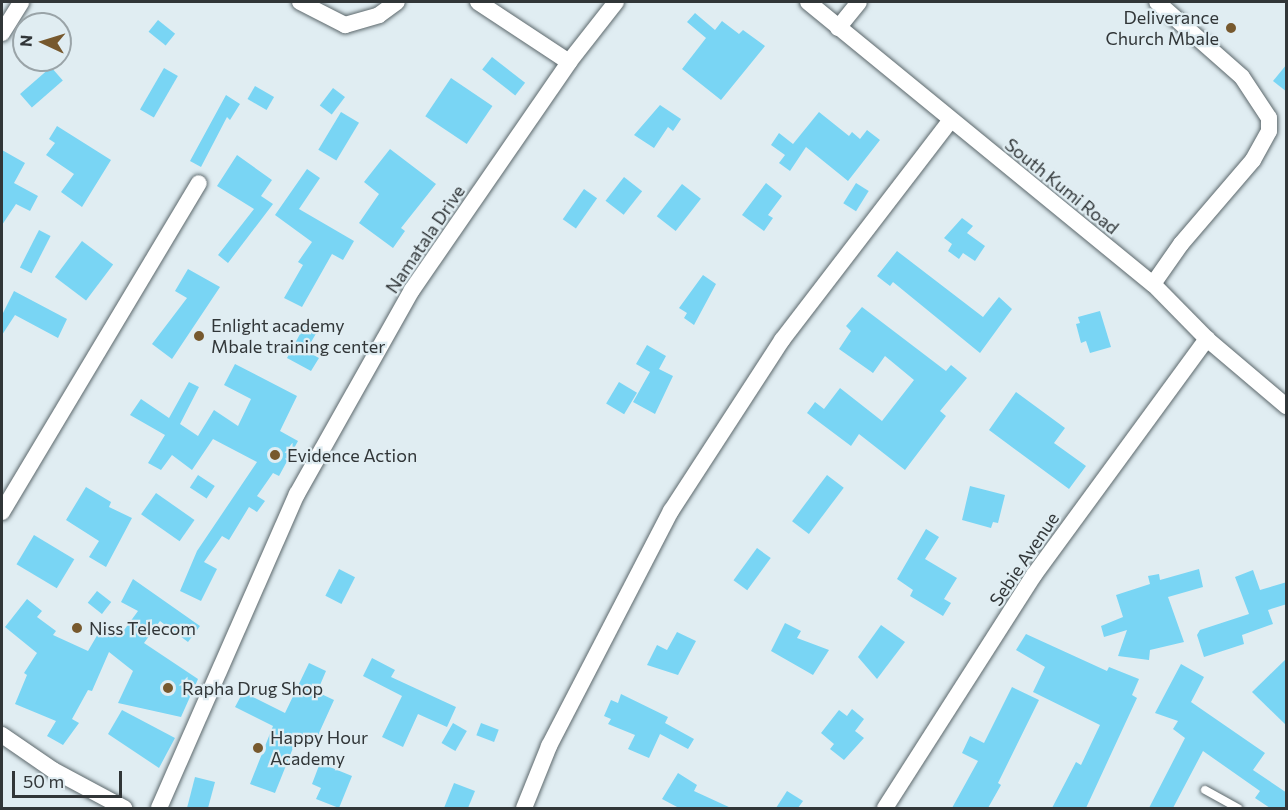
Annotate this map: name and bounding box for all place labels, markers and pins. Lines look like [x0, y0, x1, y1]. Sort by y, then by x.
place label: Deliverance Church Mbale [1105, 7, 1219, 50]
marker: Deliverance Church Mbale [1224, 21, 1238, 35]
place label: Enlight academy Mbale training center [211, 315, 385, 358]
marker: Enlight academy Mbale training center [192, 329, 206, 343]
place label: Evidence Action [287, 444, 417, 466]
marker: Evidence Action [268, 448, 282, 462]
place label: Niss Telecom [89, 617, 196, 639]
marker: Niss Telecom [70, 621, 84, 635]
place label: Rapha Drug Shop [182, 677, 323, 699]
marker: Rapha Drug Shop [159, 679, 177, 697]
place label: Happy Hour Academy [270, 727, 368, 770]
marker: Happy Hour Academy [251, 741, 265, 755]

